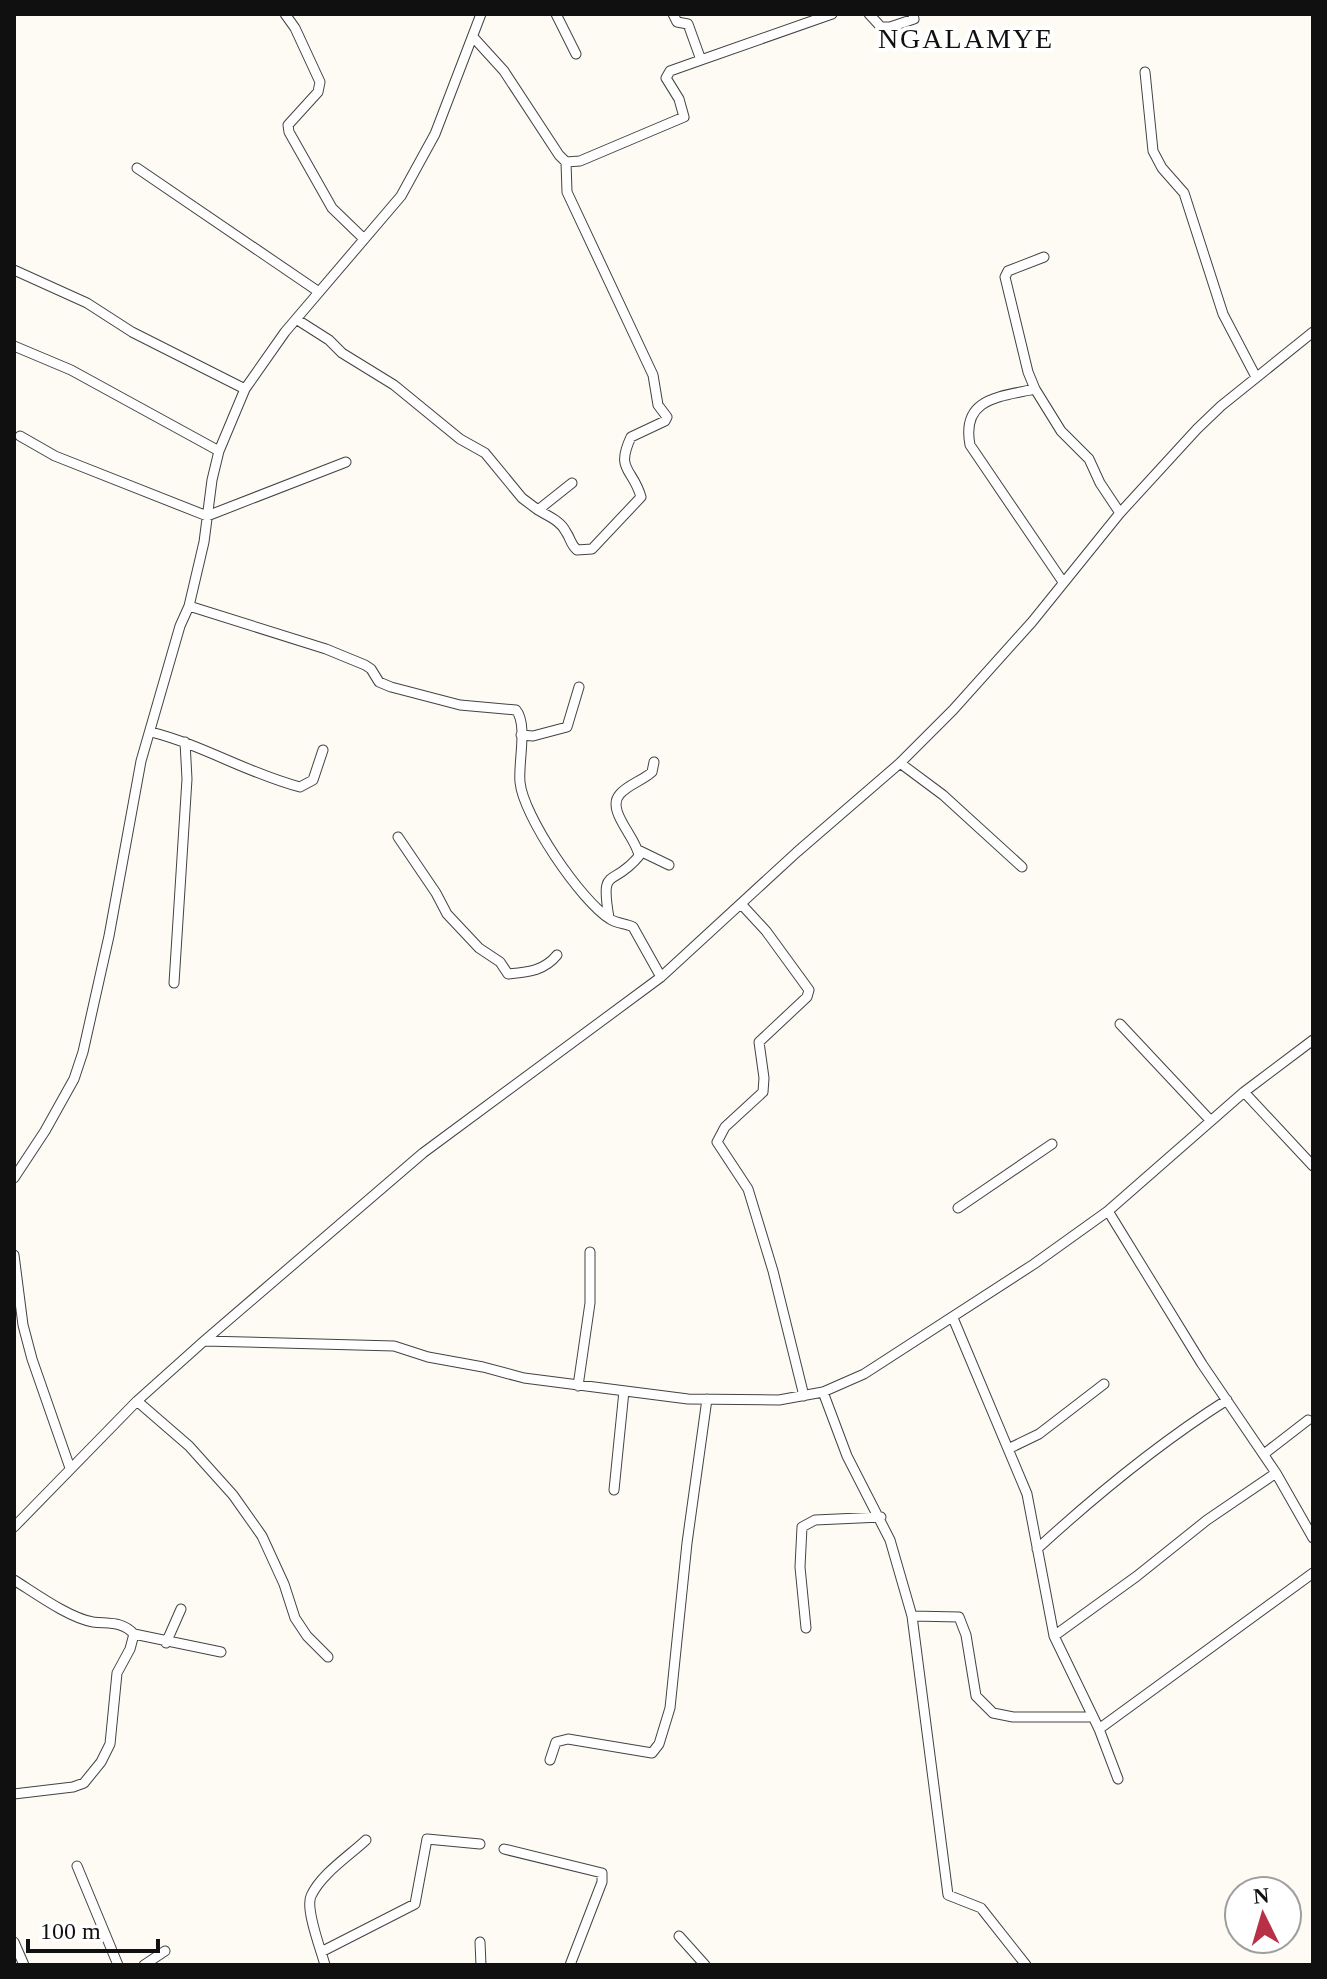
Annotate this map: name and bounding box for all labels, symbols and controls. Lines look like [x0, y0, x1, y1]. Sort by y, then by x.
district label: NGALAMYE [878, 23, 1054, 54]
north arrow [1223, 1875, 1303, 1955]
text: N [1252, 1882, 1270, 1909]
scale bar [28, 1903, 158, 1953]
text: 100 m [40, 1918, 101, 1944]

